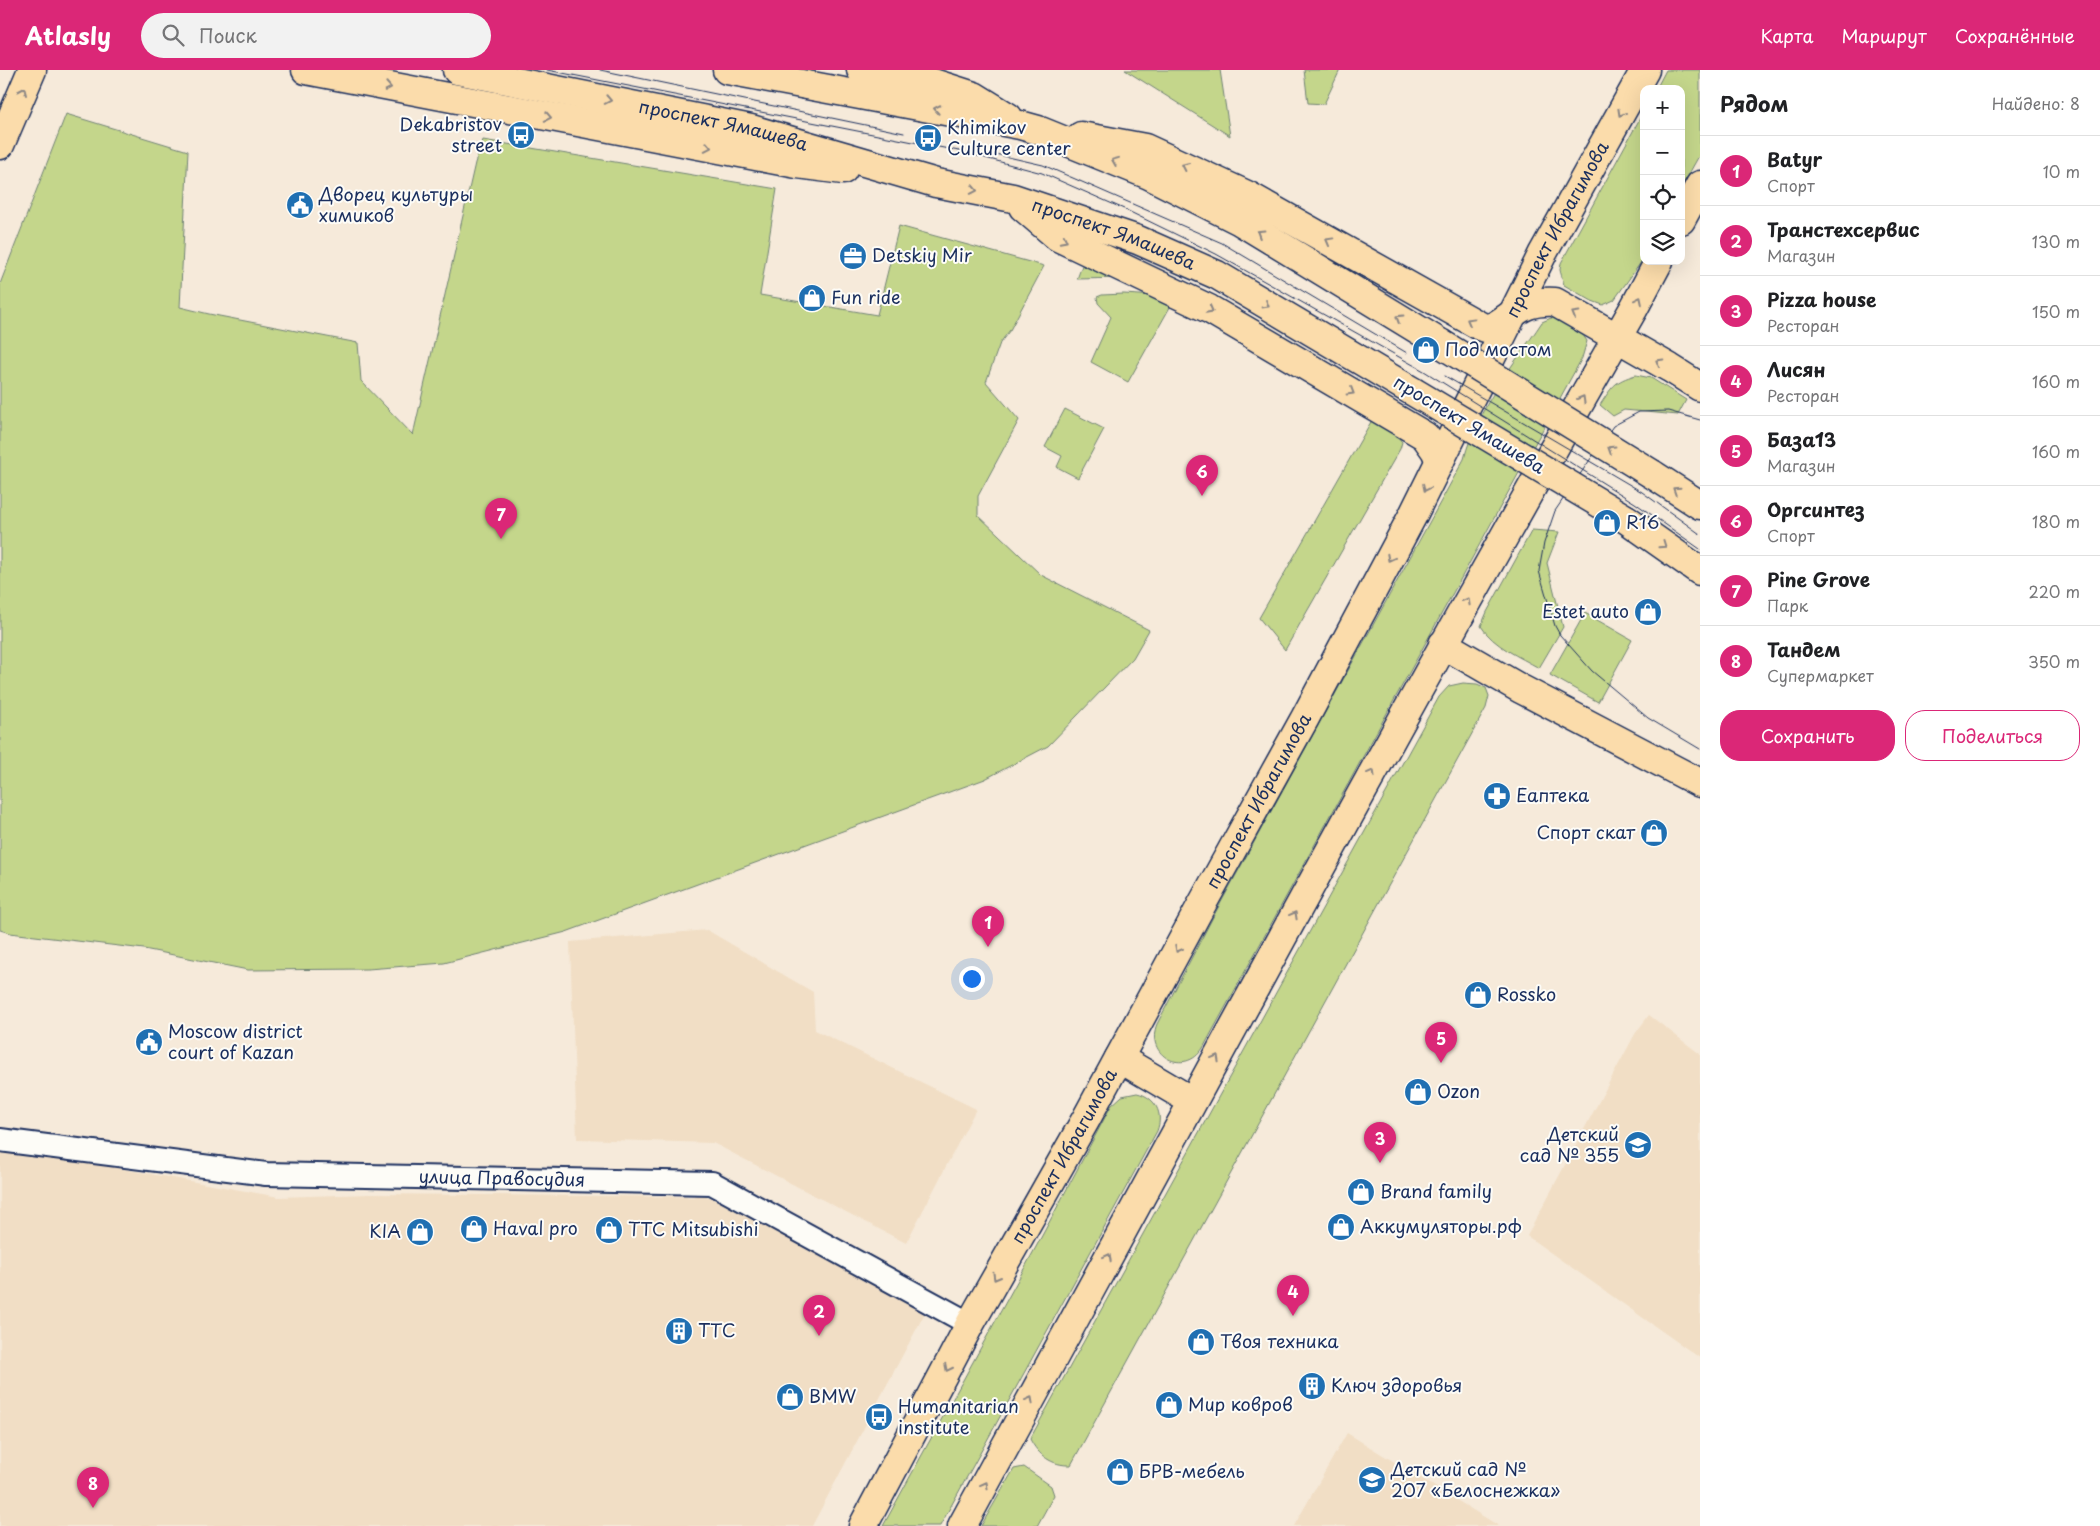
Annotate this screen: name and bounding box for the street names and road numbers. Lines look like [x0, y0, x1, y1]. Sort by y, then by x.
street label: проспект Ямашева [637, 92, 812, 157]
street label: проспект Ибрагимова [1498, 135, 1615, 322]
street label: проспект Ямашева [1029, 190, 1201, 276]
street label: проспект Ямашева [1389, 368, 1551, 480]
street label: проспект Ибрагимова [1198, 707, 1318, 893]
street label: проспект Ибрагимова [1003, 1063, 1123, 1248]
street label: улица Правосудия [418, 1162, 585, 1192]

